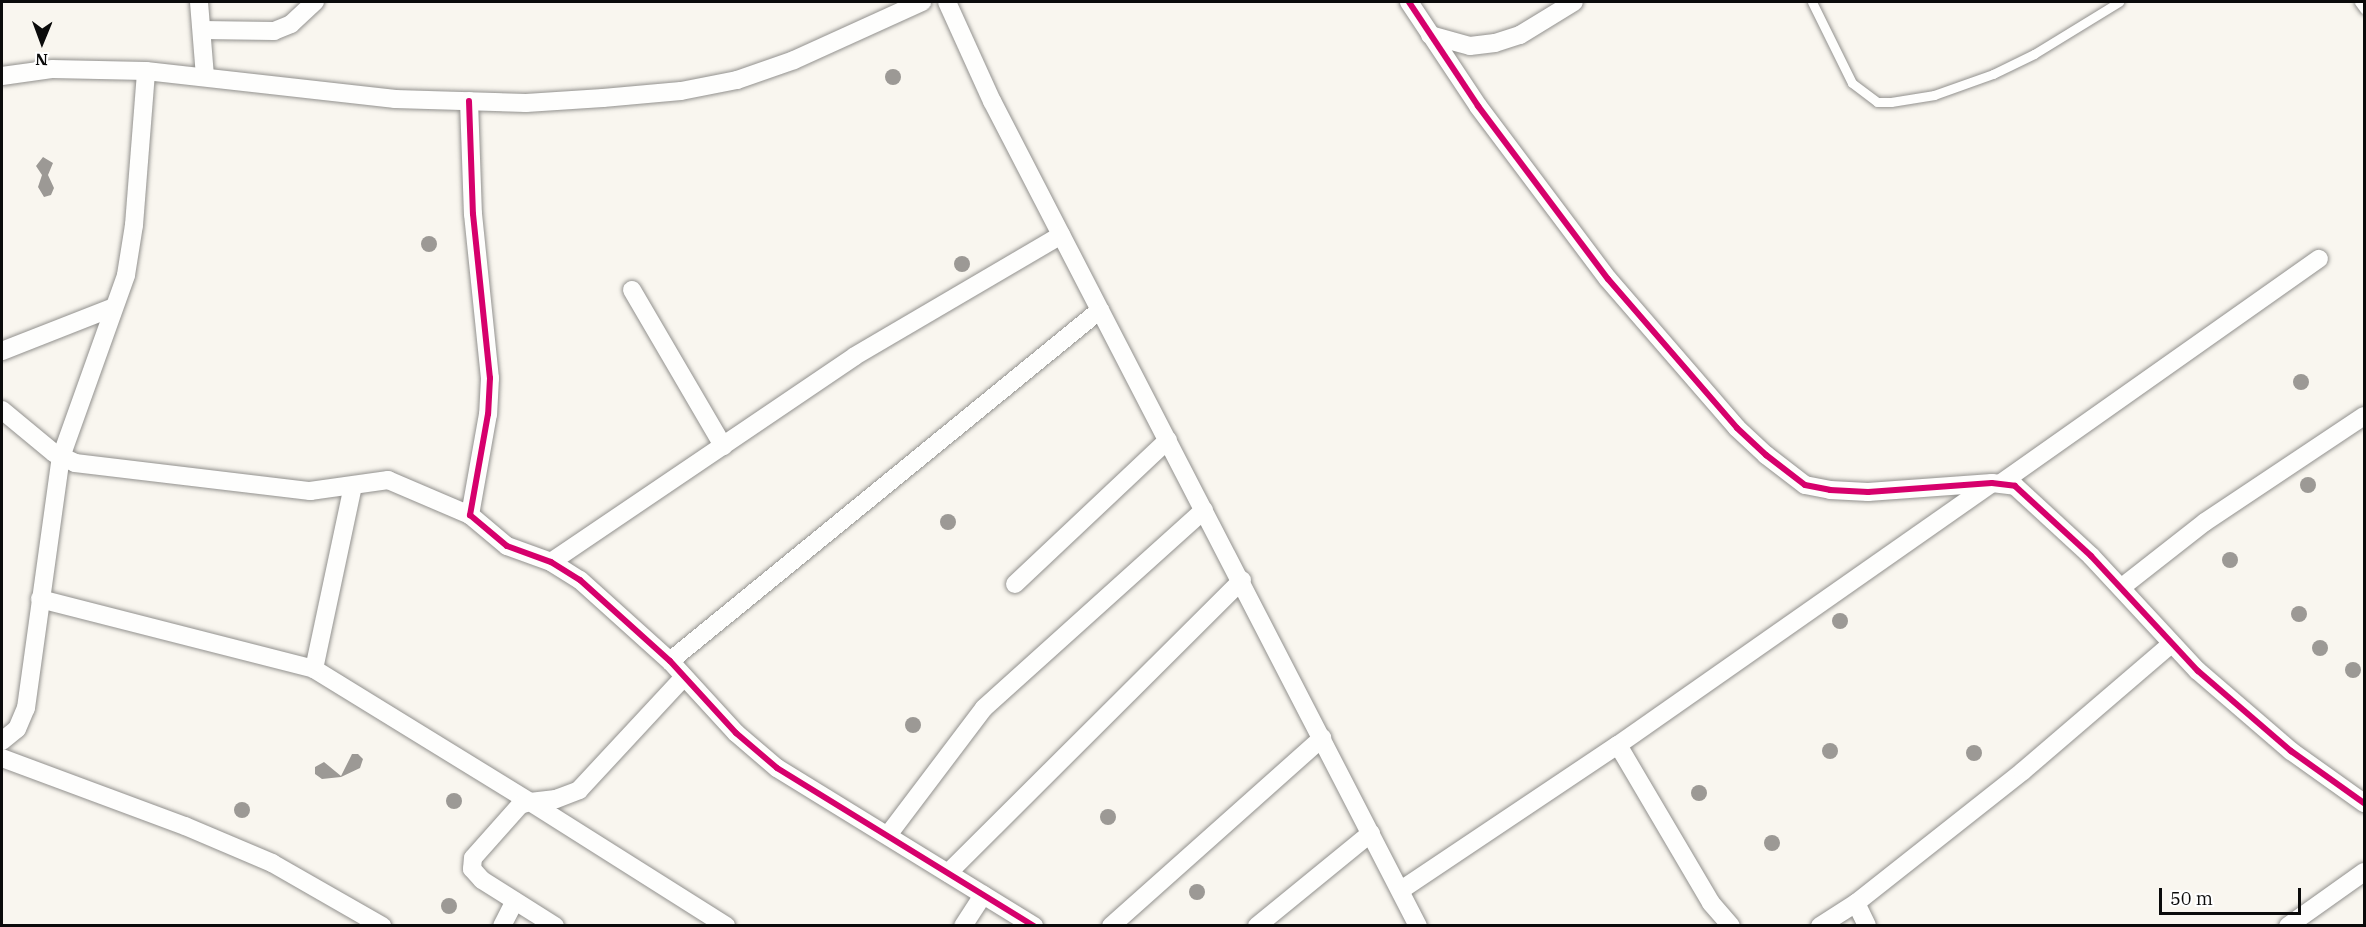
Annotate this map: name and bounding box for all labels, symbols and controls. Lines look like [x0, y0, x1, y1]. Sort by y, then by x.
north arrow [12, 12, 72, 72]
text: N [35, 50, 48, 70]
scale bar [2162, 876, 2304, 914]
text: 50 m [2170, 887, 2213, 910]

